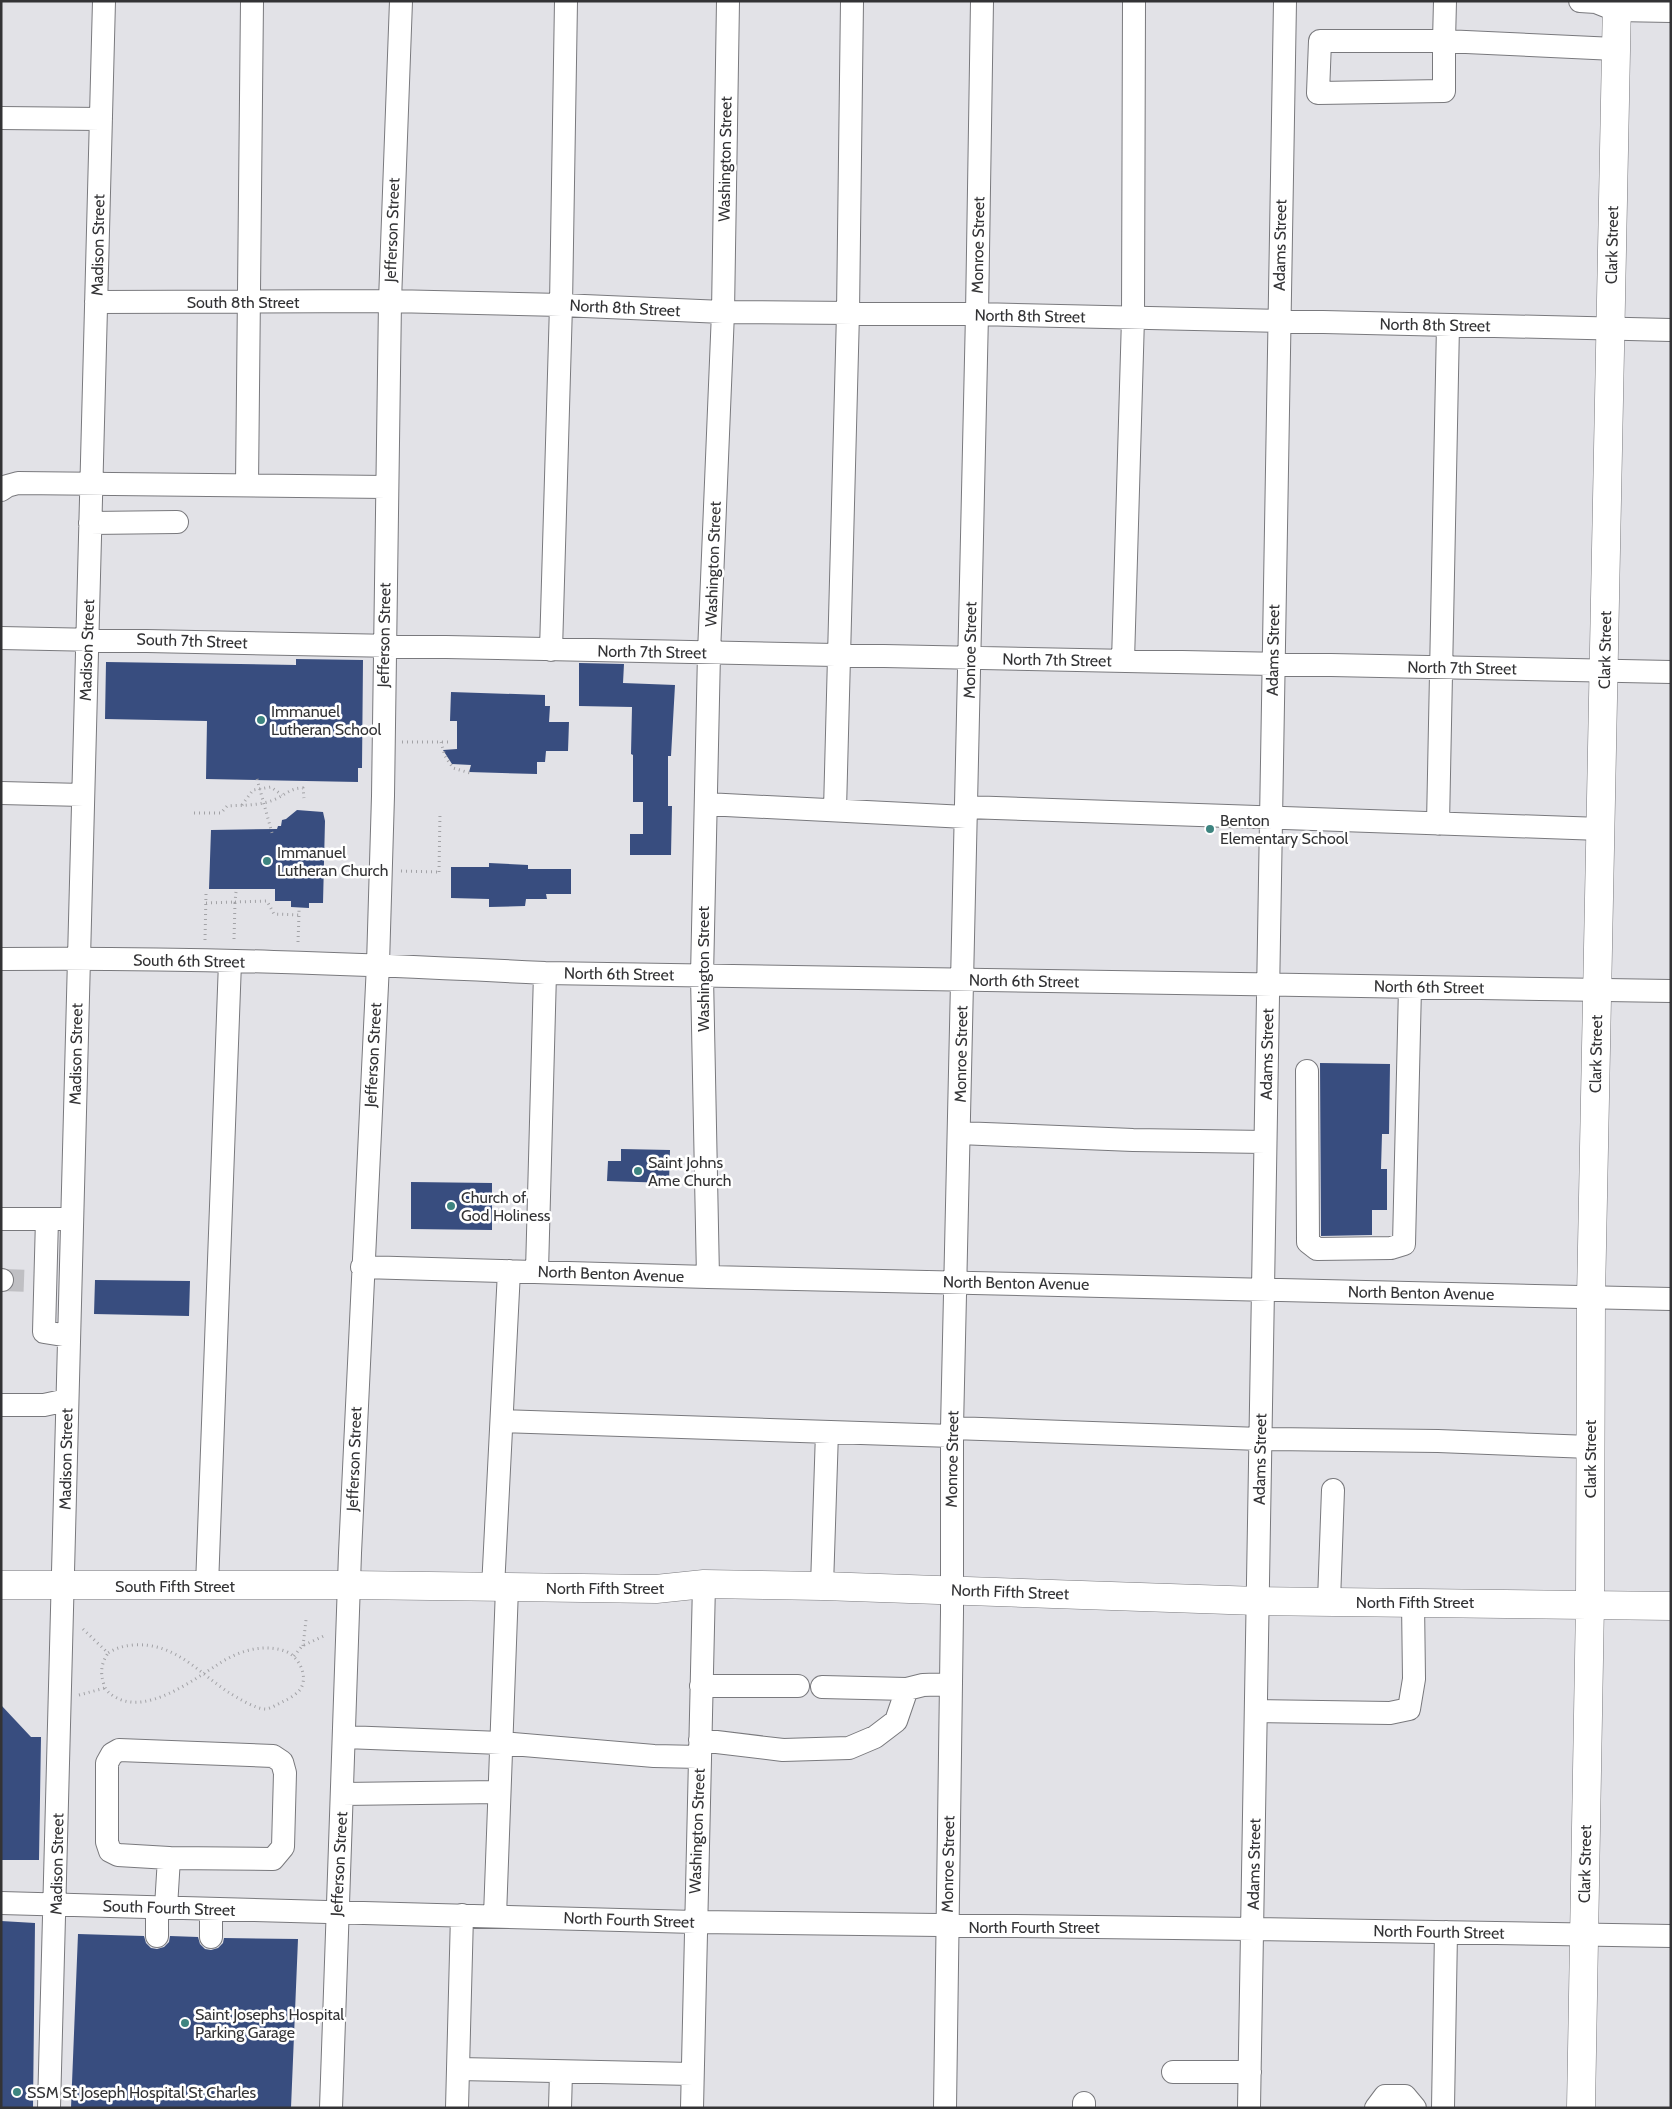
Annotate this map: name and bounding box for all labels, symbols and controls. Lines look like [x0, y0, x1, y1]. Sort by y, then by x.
street label: Washington Street [714, 95, 736, 222]
street label: Jefferson Street [381, 177, 403, 284]
street label: Madison Street [88, 193, 108, 296]
street label: Monroe Street [968, 196, 988, 294]
street label: Adams Street [1270, 198, 1290, 291]
street label: Clark Street [1602, 205, 1622, 284]
street label: South 8th Street [187, 293, 300, 312]
street label: North 8th Street [569, 296, 682, 320]
street label: North 8th Street [974, 306, 1086, 326]
street label: North 8th Street [1379, 315, 1491, 335]
street label: Washington Street [701, 500, 725, 627]
street label: Jefferson Street [374, 582, 394, 689]
street label: Madison Street [76, 598, 98, 701]
street label: Monroe Street [960, 601, 980, 699]
street label: Adams Street [1263, 603, 1283, 696]
street label: Clark Street [1595, 610, 1615, 689]
street label: South 7th Street [136, 630, 248, 652]
street label: North 7th Street [597, 642, 707, 662]
street label: North 7th Street [1002, 650, 1112, 670]
street label: North 7th Street [1407, 658, 1517, 678]
place label: Immanuel Lutheran School [271, 702, 382, 739]
marker: Immanuel Lutheran School [255, 714, 267, 726]
place label: Benton Elementary School [1220, 811, 1348, 848]
marker: Benton Elementary School [1204, 823, 1216, 835]
place label: Immanuel Lutheran Church [277, 843, 388, 880]
marker: Immanuel Lutheran Church [261, 855, 273, 867]
street label: Washington Street [694, 906, 713, 1032]
street label: South 6th Street [133, 951, 246, 971]
street label: North 6th Street [564, 964, 675, 984]
street label: North 6th Street [969, 971, 1080, 991]
street label: North 6th Street [1374, 977, 1485, 997]
street label: Madison Street [66, 1002, 86, 1105]
street label: Jefferson Street [361, 1002, 385, 1109]
street label: Monroe Street [951, 1005, 971, 1103]
street label: Adams Street [1257, 1007, 1277, 1100]
street label: Clark Street [1586, 1014, 1606, 1093]
place label: Saint Johns Ame Church [648, 1153, 731, 1190]
marker: Saint Johns Ame Church [632, 1165, 644, 1177]
place label: Church of God Holiness [461, 1188, 551, 1225]
marker: Church of God Holiness [445, 1200, 457, 1212]
street label: North Benton Avenue [537, 1262, 685, 1286]
street label: North Benton Avenue [943, 1272, 1089, 1294]
street label: North Benton Avenue [1348, 1282, 1494, 1304]
street label: Jefferson Street [343, 1406, 365, 1513]
street label: Madison Street [56, 1407, 76, 1510]
street label: Monroe Street [942, 1410, 962, 1508]
street label: Adams Street [1250, 1412, 1270, 1505]
street label: Clark Street [1581, 1419, 1600, 1498]
street label: South Fifth Street [115, 1577, 236, 1596]
street label: North Fifth Street [546, 1579, 665, 1598]
street label: North Fifth Street [951, 1580, 1070, 1604]
street label: North Fifth Street [1356, 1593, 1475, 1612]
street label: Washington Street [685, 1767, 709, 1894]
street label: Jefferson Street [327, 1811, 351, 1918]
street label: Madison Street [47, 1812, 67, 1915]
street label: Monroe Street [938, 1815, 958, 1913]
street label: Adams Street [1244, 1817, 1264, 1910]
street label: Clark Street [1575, 1824, 1595, 1903]
street label: South Fourth Street [102, 1896, 236, 1920]
street label: North Fourth Street [563, 1908, 696, 1932]
street label: North Fourth Street [968, 1918, 1100, 1937]
street label: North Fourth Street [1373, 1921, 1505, 1943]
place label: Saint Josephs Hospital Parking Garage [195, 2005, 344, 2042]
marker: Saint Josephs Hospital Parking Garage [179, 2017, 191, 2029]
place label: SSM St Joseph Hospital St Charles [27, 2083, 257, 2102]
marker: SSM St Joseph Hospital St Charles [11, 2086, 23, 2098]

